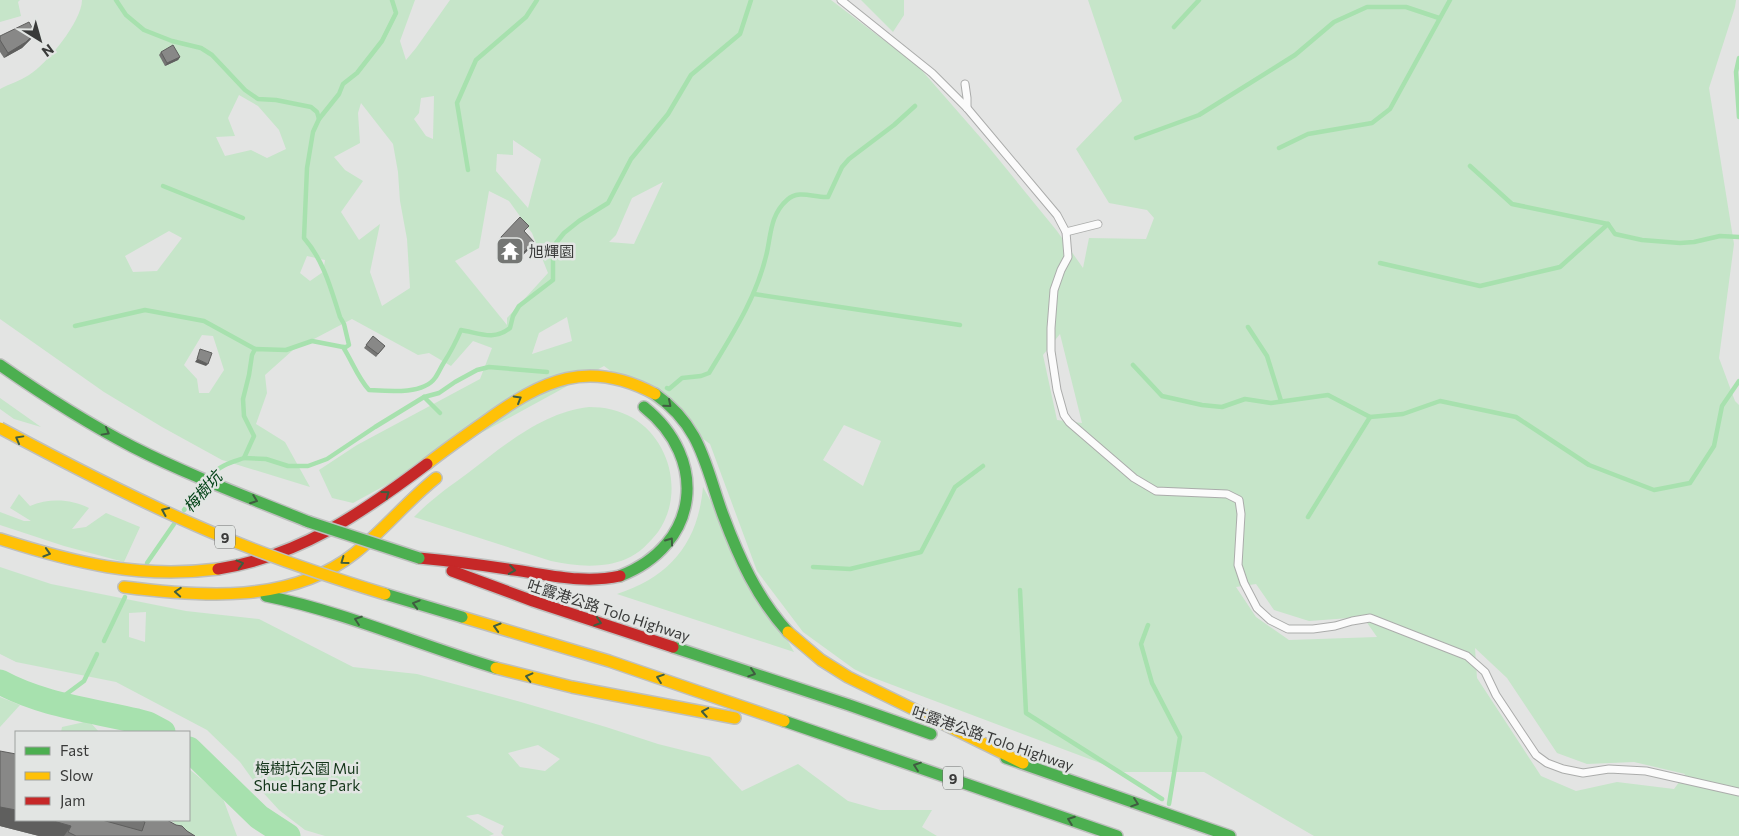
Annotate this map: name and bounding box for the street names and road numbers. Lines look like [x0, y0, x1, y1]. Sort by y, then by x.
road number: 9 [215, 526, 235, 548]
street label: 吐露港公路 Tolo Highway [525, 575, 693, 645]
street label: 吐露港公路 Tolo Highway [910, 702, 1076, 774]
road number: 9 [943, 766, 963, 790]

